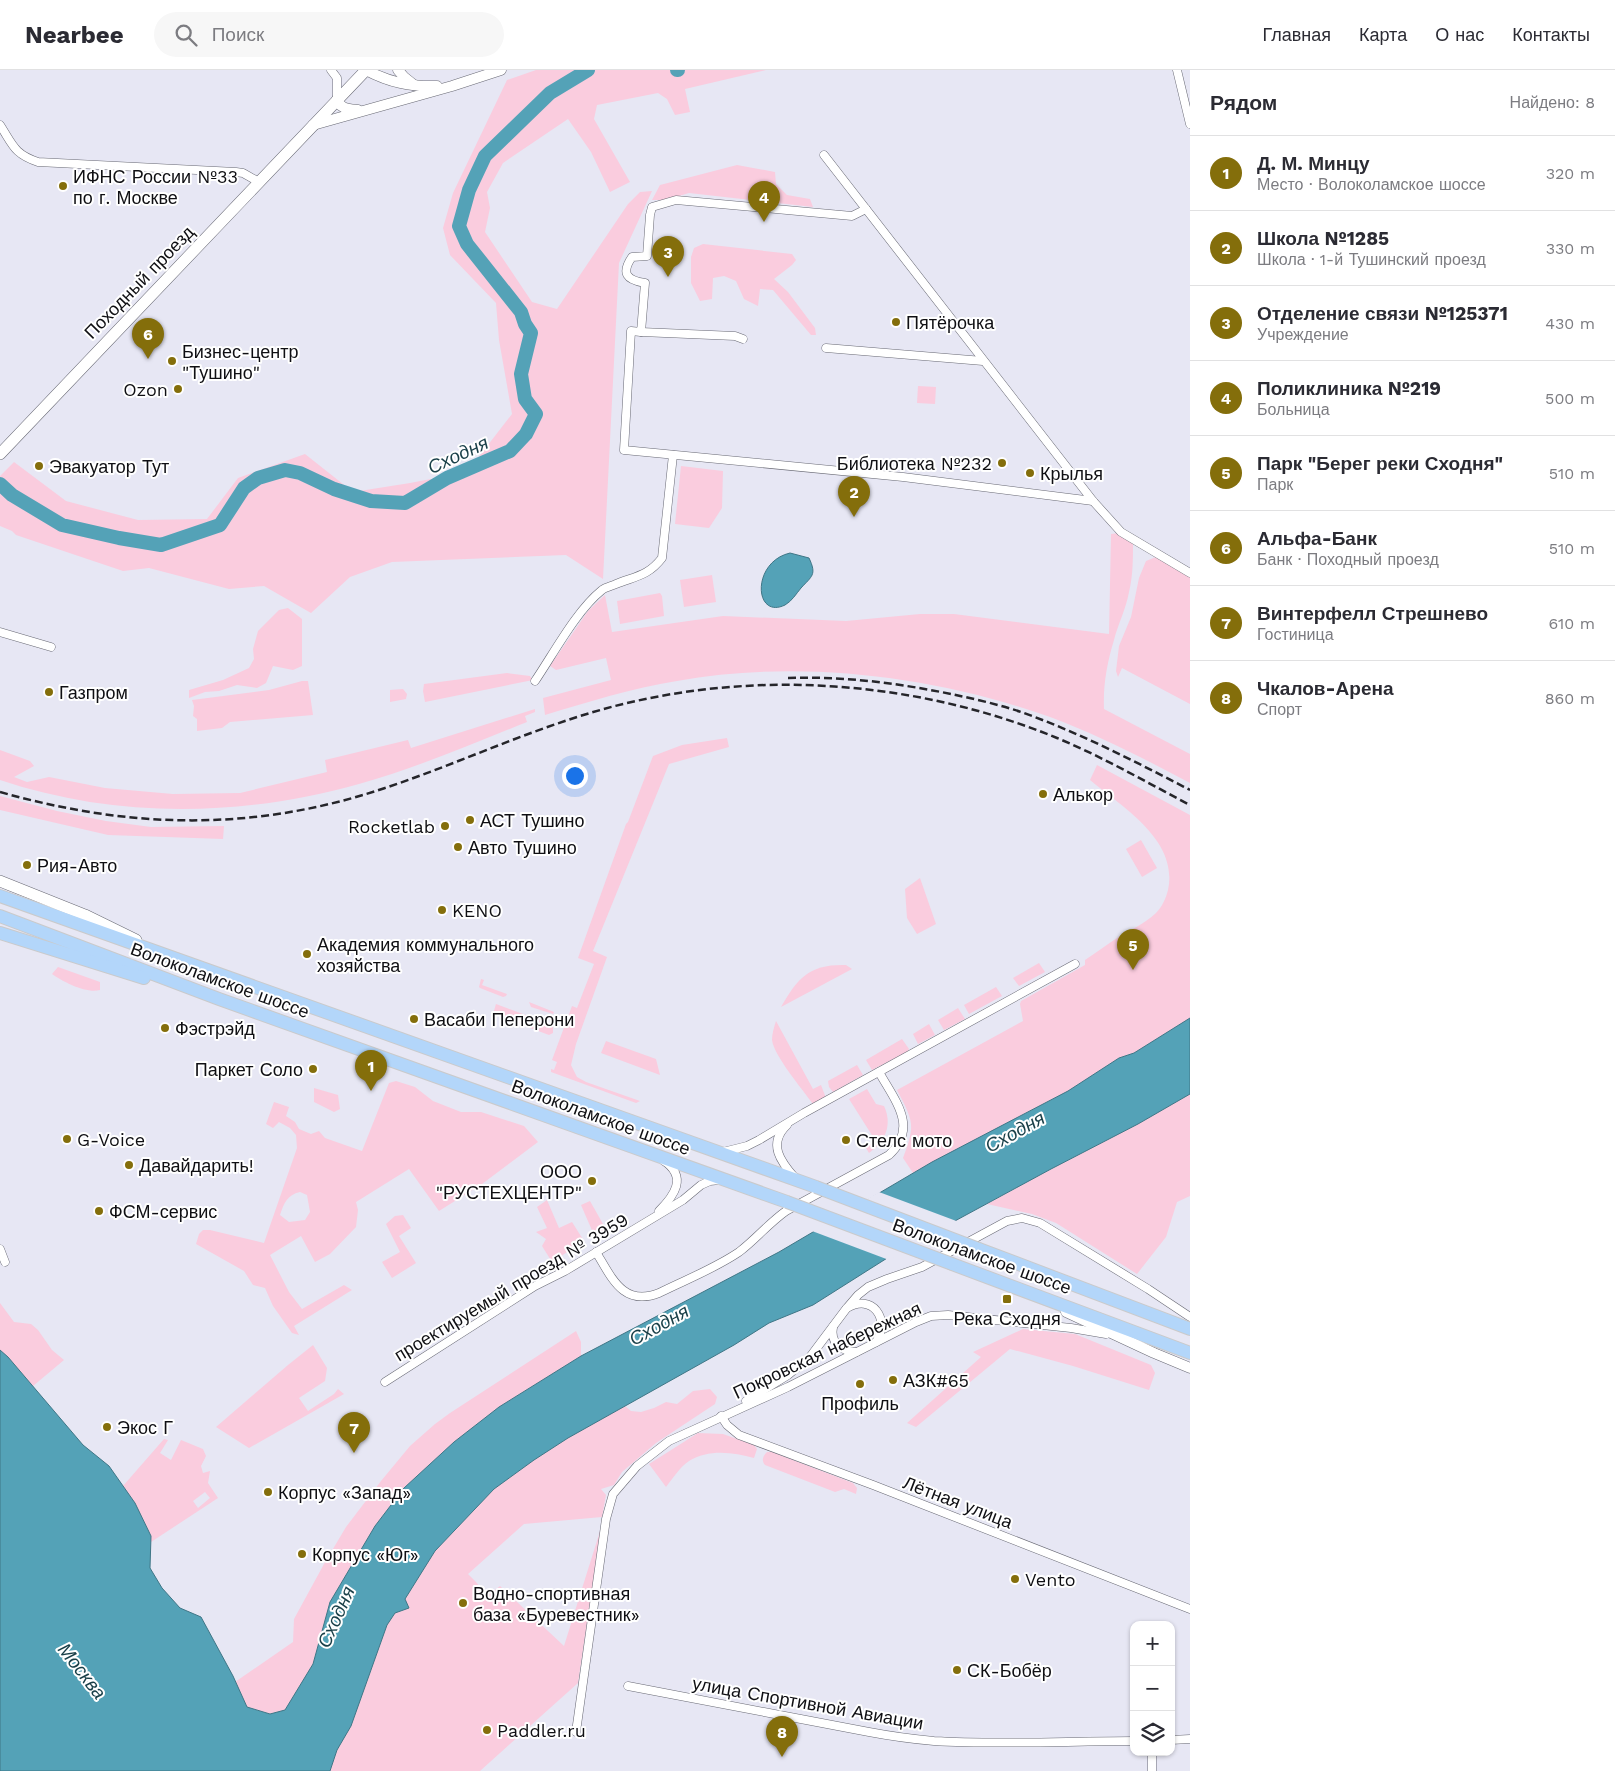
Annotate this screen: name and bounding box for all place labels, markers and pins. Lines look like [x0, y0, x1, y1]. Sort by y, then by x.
place label: ИФНС России №33 по г. Москве [73, 166, 238, 208]
marker: ИФНС России №33 по г. Москве [57, 180, 69, 192]
pin: 4 [748, 181, 780, 222]
pin: 3 [652, 236, 684, 277]
place label: Пятёрочка [906, 312, 995, 333]
marker: Пятёрочка [890, 316, 902, 328]
pin: 6 [132, 318, 164, 359]
place label: Бизнес-центр "Тушино" [182, 341, 299, 383]
marker: Бизнес-центр "Тушино" [166, 355, 178, 367]
place label: Ozon [123, 379, 168, 400]
marker: Ozon [172, 383, 184, 395]
place label: Библиотека №232 [837, 453, 992, 474]
place label: Эвакуатор Тут [49, 456, 169, 477]
marker: Библиотека №232 [996, 457, 1008, 469]
marker: Эвакуатор Тут [33, 460, 45, 472]
place label: Крылья [1040, 463, 1103, 484]
marker: Крылья [1024, 467, 1036, 479]
pin: 2 [838, 476, 870, 517]
place label: Газпром [59, 682, 128, 703]
marker: Газпром [43, 686, 55, 698]
place label: Алькор [1053, 784, 1113, 805]
marker: Алькор [1037, 788, 1049, 800]
place label: АСТ Тушино [480, 810, 585, 831]
marker: АСТ Тушино [464, 814, 476, 826]
place label: Rocketlab [348, 816, 435, 837]
marker: Rocketlab [439, 820, 451, 832]
place label: Авто Тушино [468, 837, 577, 858]
marker: Авто Тушино [452, 841, 464, 853]
place label: Рия-Авто [37, 855, 117, 876]
marker: Рия-Авто [21, 859, 33, 871]
place label: KENO [452, 900, 502, 921]
marker: KENO [436, 904, 448, 916]
pin: 5 [1117, 929, 1149, 970]
place label: Академия коммунального хозяйства [317, 934, 534, 976]
marker: Академия коммунального хозяйства [301, 948, 313, 960]
place label: Васаби Пеперони [424, 1009, 574, 1030]
marker: Васаби Пеперони [408, 1013, 420, 1025]
place label: Фэстрэйд [175, 1018, 255, 1039]
marker: Фэстрэйд [159, 1022, 171, 1034]
pin: 1 [355, 1050, 387, 1091]
place label: Паркет Соло [195, 1059, 303, 1080]
marker: Паркет Соло [307, 1063, 319, 1075]
place label: G-Voice [77, 1129, 145, 1150]
place label: Стелс мото [856, 1130, 952, 1151]
marker: G-Voice [61, 1133, 73, 1145]
marker: Стелс мото [840, 1134, 852, 1146]
place label: Давайдарить! [139, 1155, 254, 1176]
marker: Давайдарить! [123, 1159, 135, 1171]
place label: ООО "РУСТЕХЦЕНТР" [436, 1161, 582, 1203]
marker: ООО "РУСТЕХЦЕНТР" [586, 1175, 598, 1187]
place label: ФСМ-сервис [109, 1201, 217, 1222]
marker: ФСМ-сервис [93, 1205, 105, 1217]
marker: Река Сходня [1001, 1293, 1013, 1305]
place label: Река Сходня [953, 1308, 1061, 1329]
place label: АЗК#65 [903, 1370, 969, 1391]
marker: АЗК#65 [887, 1374, 899, 1386]
marker: Профиль [854, 1378, 866, 1390]
place label: Профиль [821, 1393, 899, 1414]
pin: 7 [338, 1412, 370, 1453]
place label: Экос Г [117, 1417, 173, 1438]
marker: Экос Г [101, 1421, 113, 1433]
place label: Корпус «Запад» [278, 1482, 411, 1503]
marker: Корпус «Запад» [262, 1486, 274, 1498]
place label: Корпус «Юг» [312, 1544, 419, 1565]
marker: Корпус «Юг» [296, 1548, 308, 1560]
place label: Vento [1025, 1569, 1076, 1590]
marker: Vento [1009, 1573, 1021, 1585]
place label: Водно-спортивная база «Буревестник» [473, 1583, 640, 1625]
marker: Водно-спортивная база «Буревестник» [457, 1597, 469, 1609]
place label: СК-Бобёр [967, 1660, 1052, 1681]
marker: СК-Бобёр [951, 1664, 963, 1676]
pin: 8 [766, 1716, 798, 1757]
place label: Paddler.ru [497, 1720, 586, 1741]
marker: Paddler.ru [481, 1724, 493, 1736]

